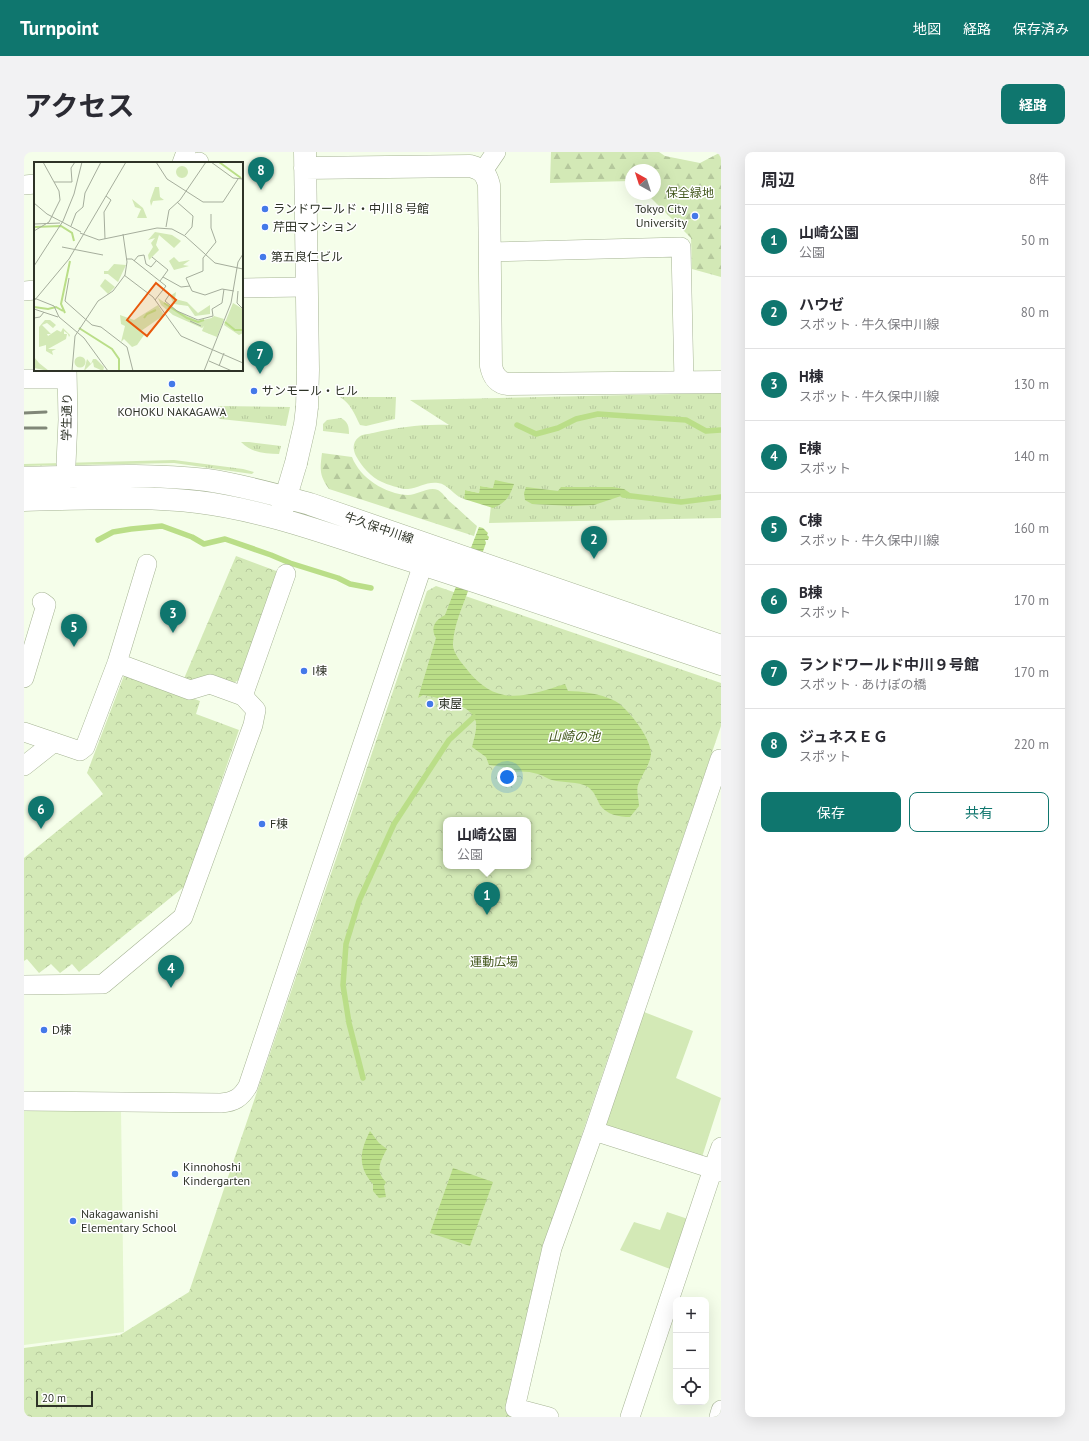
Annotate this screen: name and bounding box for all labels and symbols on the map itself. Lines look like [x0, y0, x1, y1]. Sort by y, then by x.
pin: 8 [248, 157, 274, 190]
inset map [34, 162, 243, 371]
north arrow [625, 164, 661, 200]
park label: 保全緑地 [666, 185, 714, 200]
place label: ランドワールド・中川８号館 [273, 201, 429, 216]
place label: Tokyo City University [635, 201, 687, 230]
marker: ランドワールド・中川８号館 [260, 204, 270, 214]
marker: Tokyo City University [690, 211, 700, 221]
place label: 芹田マンション [273, 219, 357, 234]
marker: 芹田マンション [260, 222, 270, 232]
place label: 第五良仁ビル [271, 249, 343, 264]
marker: 第五良仁ビル [258, 252, 268, 262]
pin: 7 [247, 341, 273, 374]
marker: Mio Castello KOHOKU NAKAGAWA [167, 379, 177, 389]
place label: サンモール・ヒル [262, 383, 358, 398]
marker: サンモール・ヒル [249, 386, 259, 396]
place label: Mio Castello KOHOKU NAKAGAWA [118, 390, 227, 419]
street label: 学生通り [59, 393, 74, 441]
street label: 牛久保中川線 [343, 509, 416, 546]
pin: 2 [581, 526, 607, 559]
pin: 3 [160, 600, 186, 633]
pin: 5 [61, 614, 87, 647]
place label: I棟 [312, 663, 328, 678]
marker: I棟 [299, 666, 309, 676]
place label: 東屋 [438, 696, 462, 711]
marker: 東屋 [425, 699, 435, 709]
water label: 山崎の池 [548, 728, 602, 745]
your location [497, 767, 517, 787]
pin: 6 [28, 796, 54, 829]
place label: F棟 [270, 816, 288, 831]
marker: F棟 [257, 819, 267, 829]
pin: 1 [474, 882, 500, 915]
park label: 運動広場 [470, 954, 518, 969]
pin: 4 [158, 955, 184, 988]
place label: D棟 [52, 1022, 72, 1037]
marker: D棟 [39, 1025, 49, 1035]
place label: Kinnohoshi Kindergarten [183, 1159, 250, 1188]
marker: Kinnohoshi Kindergarten [170, 1169, 180, 1179]
place label: Nakagawanishi Elementary School [81, 1206, 177, 1235]
marker: Nakagawanishi Elementary School [68, 1216, 78, 1226]
scale bar [36, 1389, 93, 1408]

